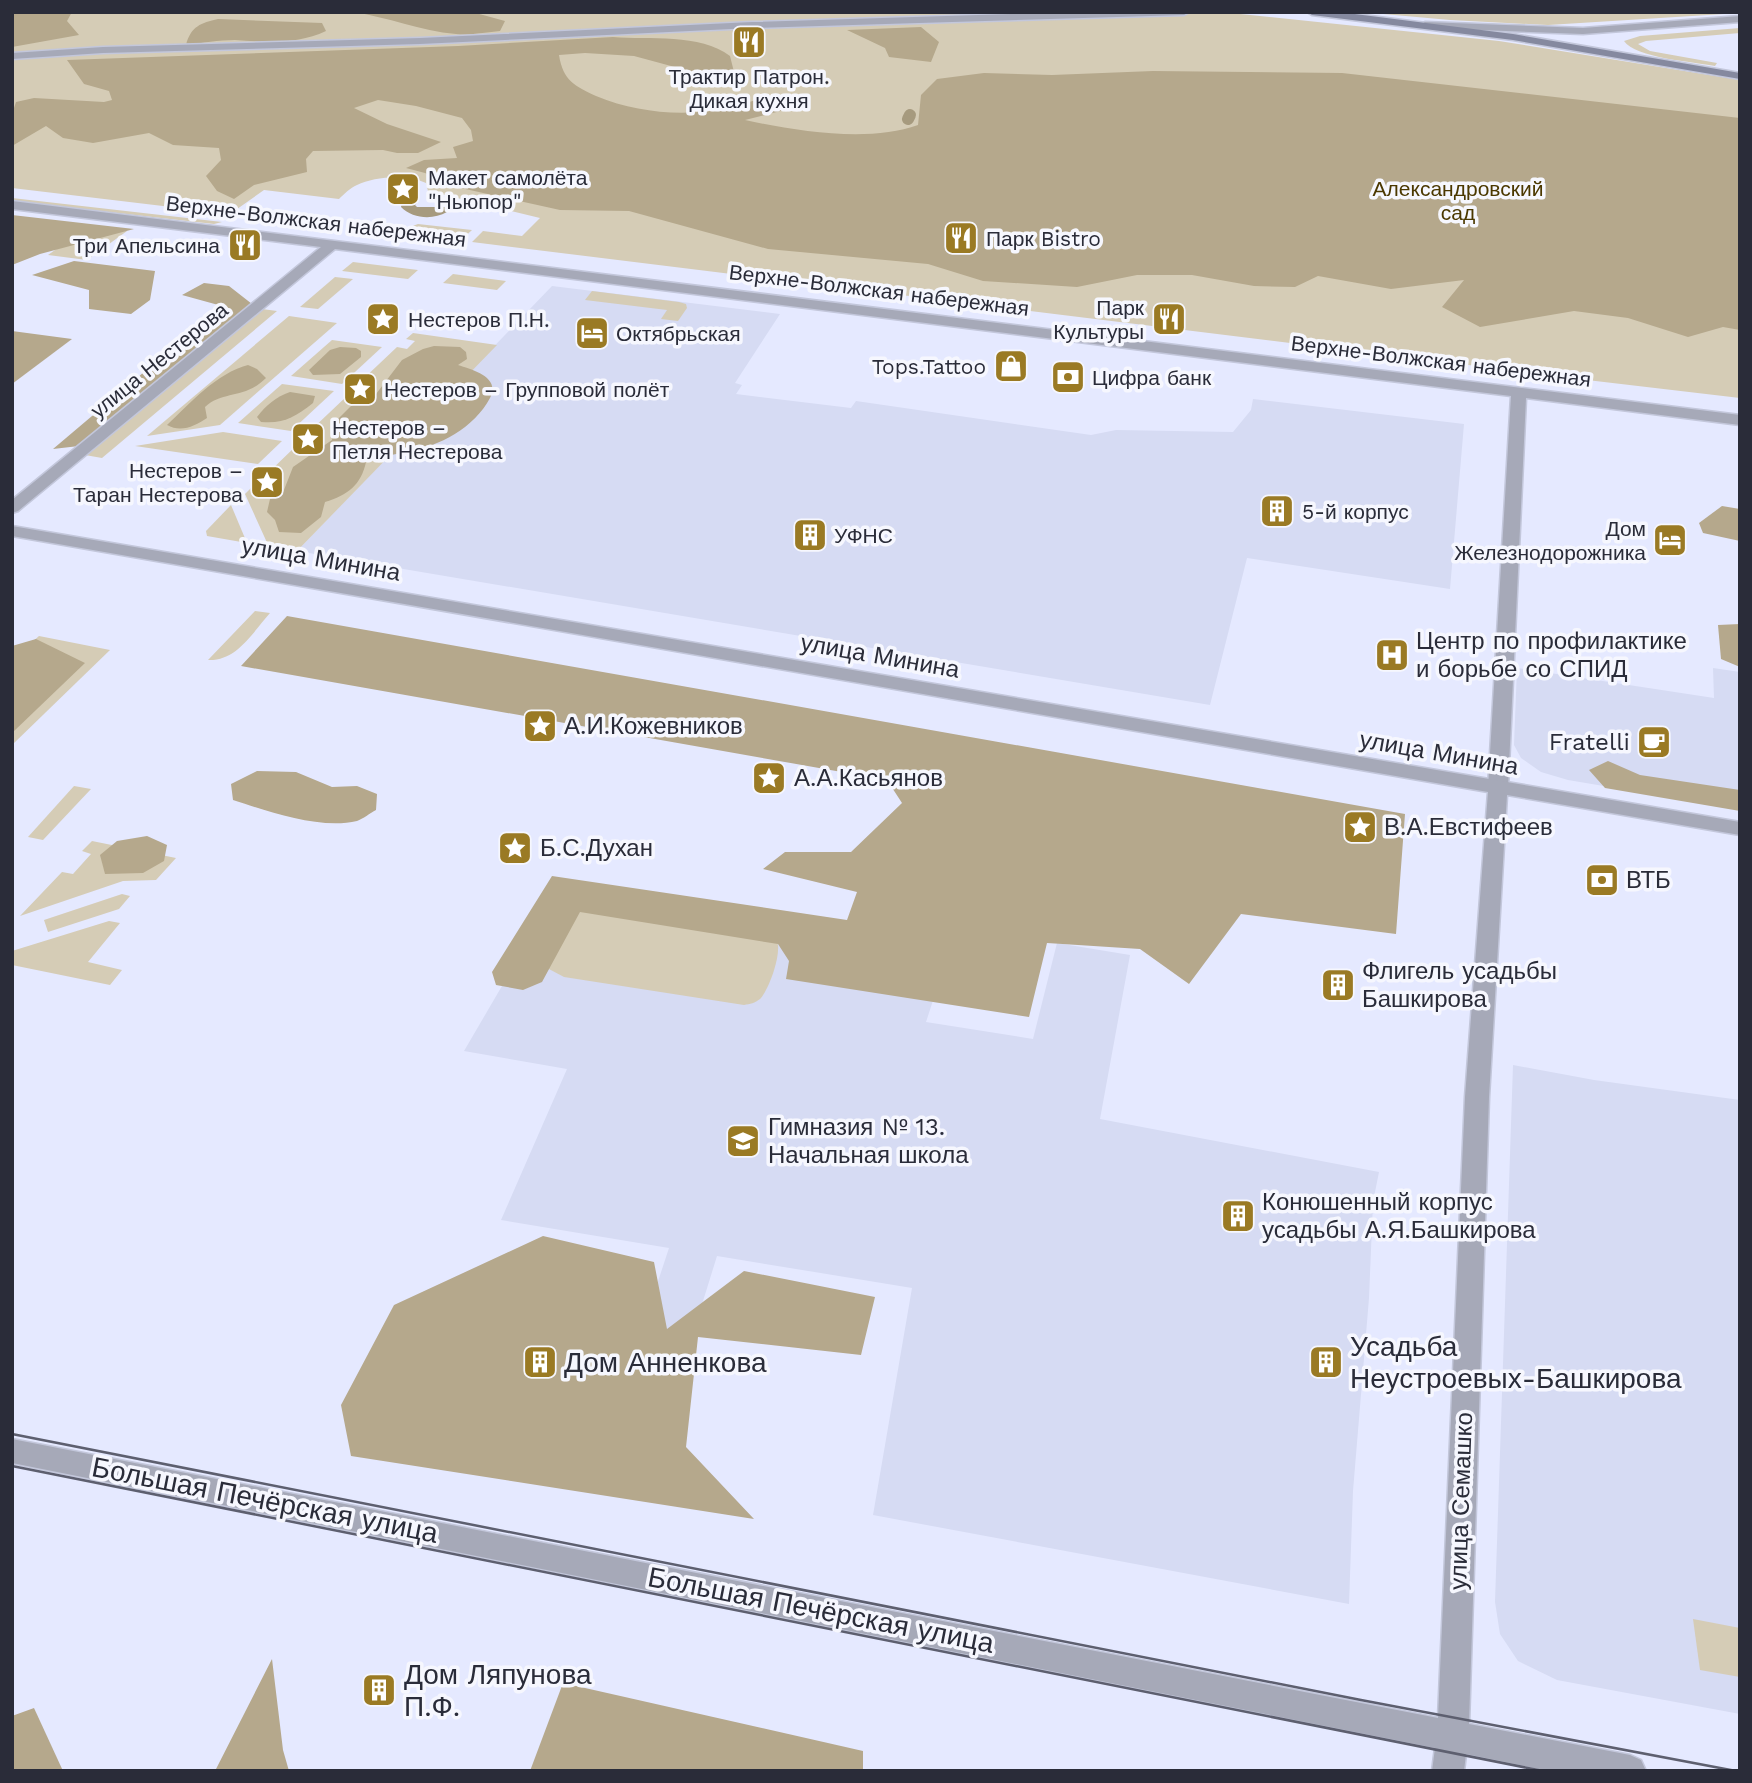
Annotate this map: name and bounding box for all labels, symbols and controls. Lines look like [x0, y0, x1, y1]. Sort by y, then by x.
restaurant icon: Трактир Патрон. Дикая кухня [730, 23, 768, 61]
place label: Трактир Патрон. Дикая кухня [668, 64, 830, 113]
place label: Макет самолёта "Ньюпор" [428, 165, 588, 214]
place icon: Макет самолёта "Ньюпор" [384, 170, 422, 208]
park label: Александровский сад [1373, 176, 1543, 225]
street label: Верхне-Волжская набережная [165, 190, 467, 252]
restaurant icon: Парк Bistro [942, 219, 980, 257]
restaurant icon: Три Апельсина [226, 226, 264, 264]
place label: Парк Bistro [986, 226, 1101, 251]
place label: Три Апельсина [73, 233, 220, 258]
street label: Верхне-Волжская набережная [728, 259, 1030, 321]
place label: Парк Культуры [1053, 295, 1145, 344]
street label: улица Нестерова [85, 297, 233, 423]
place icon: Нестеров П.Н. [364, 300, 402, 338]
restaurant icon: Парк Культуры [1150, 300, 1188, 338]
place label: Нестеров П.Н. [408, 307, 550, 332]
hotel icon: Октябрьская [573, 314, 611, 352]
place label: Октябрьская [616, 321, 741, 346]
street label: Верхне-Волжская набережная [1290, 330, 1592, 392]
shop icon: Tops.Tattoo [992, 347, 1030, 385]
place label: Tops.Tattoo [872, 354, 986, 379]
bank icon: Цифра банк [1049, 358, 1087, 396]
place label: Цифра банк [1092, 365, 1212, 390]
place icon: Нестеров – Групповой полёт [341, 370, 379, 408]
place label: Нестеров – Групповой полёт [384, 377, 670, 402]
place label: Нестеров – Петля Нестерова [332, 415, 503, 464]
place icon: Нестеров – Петля Нестерова [289, 420, 327, 458]
place label: Нестеров – Таран Нестерова [73, 458, 243, 507]
place icon: Нестеров – Таран Нестерова [248, 463, 286, 501]
building icon: 5-й корпус [1258, 492, 1296, 530]
place label: 5-й корпус [1302, 499, 1409, 524]
building icon: УФНС [791, 516, 829, 554]
place label: Дом Железнодорожника [1454, 516, 1646, 565]
hotel icon: Дом Железнодорожника [1651, 521, 1689, 559]
place label: УФНС [834, 523, 893, 548]
street label: улица Минина [239, 531, 403, 587]
place label: Центр по профилактике и борьбе со СПИД [1416, 627, 1687, 683]
street label: улица Минина [798, 628, 962, 684]
hospital icon: Центр по профилактике и борьбе со СПИД [1373, 636, 1411, 674]
place icon: А.И.Кожевников [521, 707, 559, 745]
place label: А.И.Кожевников [564, 712, 743, 740]
cafe icon: Fratelli [1635, 723, 1673, 761]
street label: улица Минина [1357, 725, 1521, 781]
place label: Fratelli [1549, 728, 1630, 756]
place icon: А.А.Касьянов [750, 759, 788, 797]
place label: А.А.Касьянов [794, 764, 943, 792]
place icon: В.А.Евстифеев [1341, 808, 1379, 846]
place label: В.А.Евстифеев [1384, 813, 1553, 841]
place icon: Б.С.Духан [496, 829, 534, 867]
place label: Б.С.Духан [540, 834, 653, 862]
bank icon: ВТБ [1583, 861, 1621, 899]
place label: ВТБ [1626, 866, 1671, 894]
place label: Флигель усадьбы Башкирова [1362, 957, 1557, 1013]
building icon: Флигель усадьбы Башкирова [1319, 966, 1357, 1004]
place label: Гимназия № 13. Начальная школа [768, 1113, 969, 1169]
school or university icon: Гимназия № 13. Начальная школа [724, 1122, 762, 1160]
place label: Конюшенный корпус усадьбы А.Я.Башкирова [1262, 1188, 1536, 1244]
building icon: Конюшенный корпус усадьбы А.Я.Башкирова [1219, 1197, 1257, 1235]
place label: Усадьба Неустроевых-Башкирова [1350, 1330, 1682, 1395]
building icon: Дом Анненкова [521, 1343, 559, 1381]
building icon: Усадьба Неустроевых-Башкирова [1307, 1343, 1345, 1381]
place label: Дом Анненкова [564, 1346, 767, 1379]
street label: улица Семашко [1444, 1412, 1478, 1590]
street label: Большая Печёрская улица [89, 1450, 441, 1550]
street label: Большая Печёрская улица [645, 1560, 997, 1660]
place label: Дом Ляпунова П.Ф. [404, 1658, 592, 1723]
building icon: Дом Ляпунова П.Ф. [360, 1671, 398, 1709]

